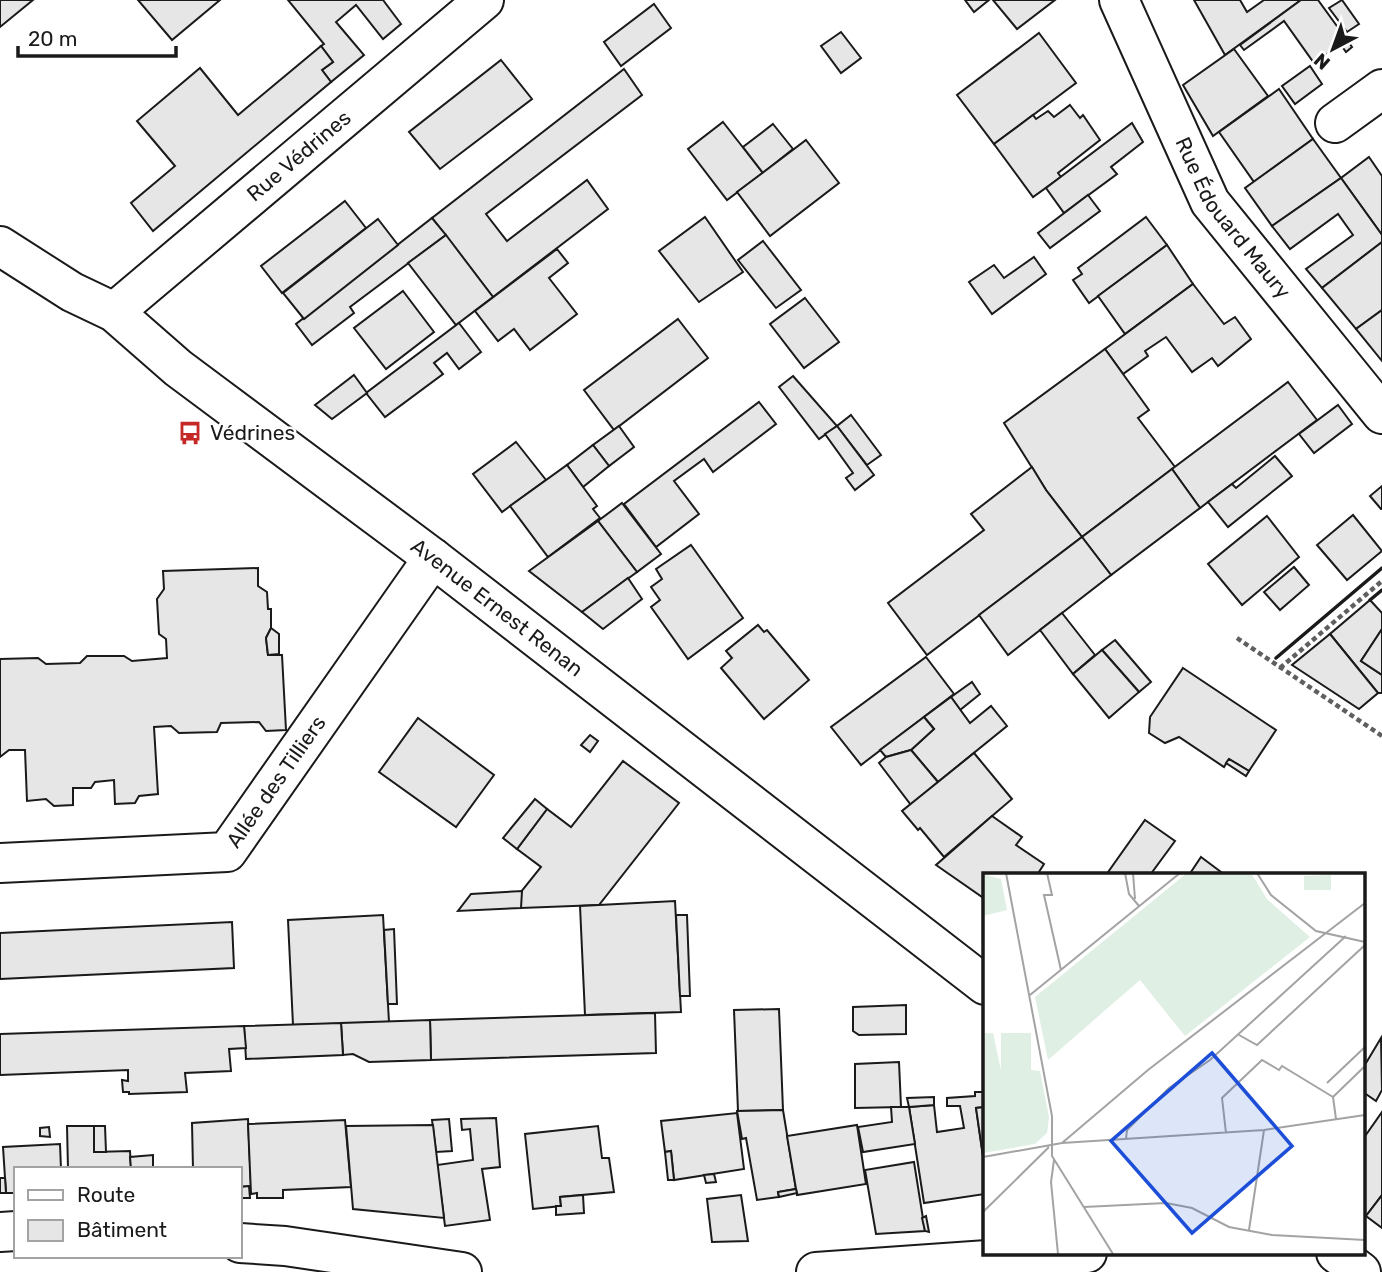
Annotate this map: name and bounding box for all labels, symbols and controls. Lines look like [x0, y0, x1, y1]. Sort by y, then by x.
scale bar [18, 14, 175, 58]
north arrow [1298, 14, 1368, 84]
text: 20 m [28, 26, 77, 51]
text: N [1309, 48, 1335, 75]
street label: Rue Védrines [242, 105, 356, 206]
street label: Rue Édouard Maury [1170, 133, 1296, 304]
bus stop icon: Védrines [176, 419, 204, 447]
place label: Védrines [210, 420, 295, 445]
street label: Avenue Ernest Renan [406, 533, 588, 681]
street label: Allée des Tilliers [221, 711, 331, 852]
inset map [983, 873, 1364, 1254]
legend [14, 1167, 242, 1258]
text: Route [77, 1182, 135, 1207]
text: Bâtiment [77, 1217, 167, 1242]

